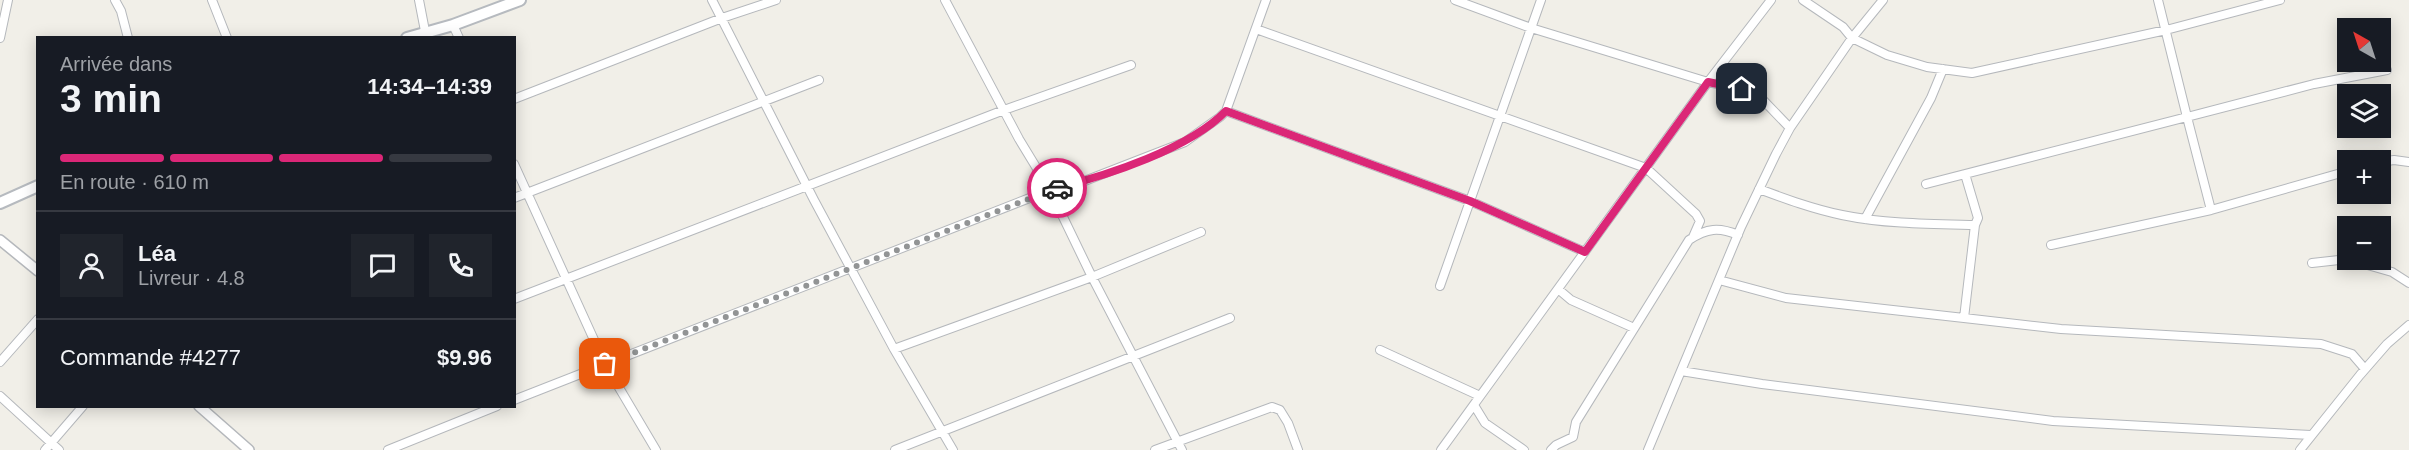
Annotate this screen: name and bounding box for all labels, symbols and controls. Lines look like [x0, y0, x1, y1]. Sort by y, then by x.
north arrow [2337, 18, 2391, 72]
map controls [2337, 18, 2391, 270]
text: Arrivée dans [60, 53, 172, 75]
pin [1716, 63, 1767, 114]
icon: home [1725, 72, 1758, 105]
text: 14:34–14:39 [367, 74, 492, 99]
text: 3 min [60, 77, 162, 120]
button: layers [2337, 84, 2391, 138]
button: + [2337, 150, 2391, 204]
courier [1027, 158, 1087, 218]
text: En route · 610 m [60, 171, 209, 193]
icon: car [1041, 172, 1074, 205]
button: − [2337, 216, 2391, 270]
button: person [60, 234, 123, 297]
button: chat [351, 234, 414, 297]
button: phone [429, 234, 492, 297]
text: Léa [138, 241, 176, 266]
text: Livreur · 4.8 [138, 267, 245, 289]
pin [579, 338, 630, 389]
text: Commande #4277 [60, 345, 241, 370]
text: $9.96 [437, 345, 492, 370]
icon: bag [588, 347, 621, 380]

